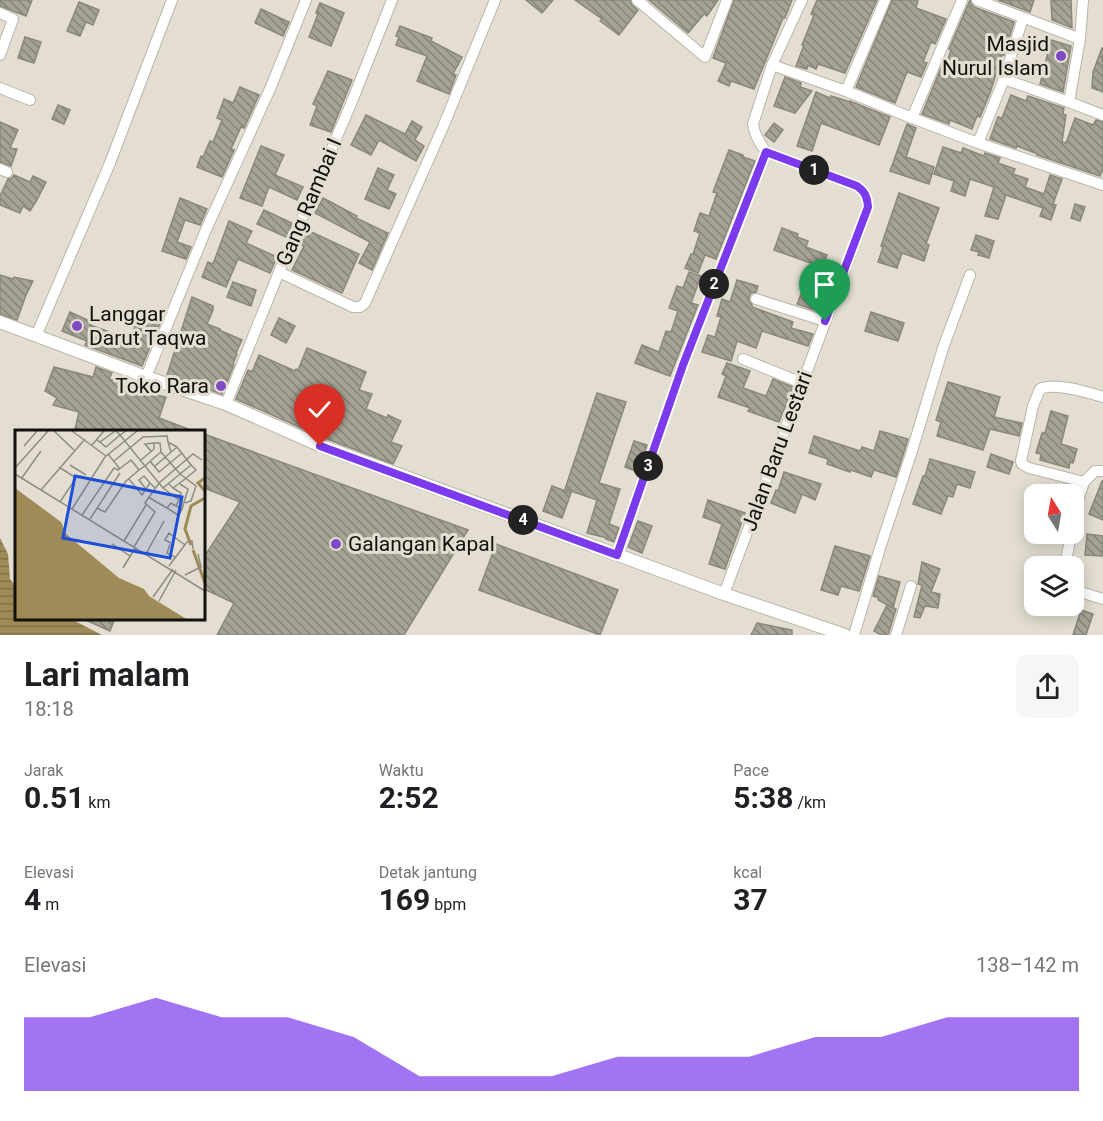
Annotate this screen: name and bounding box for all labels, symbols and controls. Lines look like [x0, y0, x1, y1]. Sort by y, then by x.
place label: Masjid Nurul Islam [942, 32, 1049, 80]
marker: Masjid Nurul Islam [1054, 49, 1068, 63]
street label: Gang Rambai I [271, 135, 347, 269]
pin: 1 [799, 155, 829, 185]
text: 1 [809, 160, 819, 179]
pin [799, 259, 850, 321]
icon: arrive [808, 268, 841, 301]
pin: 2 [699, 269, 729, 299]
text: 2 [709, 274, 719, 293]
place label: Langgar Darut Taqwa [89, 302, 207, 350]
marker: Langgar Darut Taqwa [70, 319, 84, 333]
street label: Jalan Baru Lestari [737, 368, 817, 534]
place label: Toko Rara [115, 374, 209, 398]
marker: Toko Rara [214, 379, 228, 393]
pin [294, 384, 345, 446]
icon: check [303, 393, 336, 426]
inset map [15, 430, 206, 620]
pin: 3 [633, 451, 663, 481]
text: 3 [643, 456, 653, 475]
north arrow [1024, 484, 1084, 544]
map controls [1024, 484, 1084, 616]
pin: 4 [508, 505, 538, 535]
text: 4 [518, 510, 528, 529]
place label: Galangan Kapal [348, 532, 495, 556]
marker: Galangan Kapal [329, 537, 343, 551]
button: layers [1024, 556, 1084, 616]
text: Lari malam [24, 655, 190, 694]
button: share [1016, 655, 1079, 718]
text: 18:18 [24, 697, 74, 721]
text: Jarak [24, 761, 63, 780]
text: Waktu [379, 761, 423, 780]
text: Pace [733, 761, 769, 780]
text: 0.51 [24, 780, 84, 815]
text: 2:52 [379, 780, 439, 815]
text: 5:38 [733, 780, 793, 815]
text: km [84, 793, 110, 812]
text: /km [793, 793, 826, 812]
text: Elevasi [24, 863, 74, 882]
text: Detak jantung [379, 863, 477, 882]
text: kcal [733, 863, 762, 882]
text: 4 [24, 882, 41, 917]
text: 169 [379, 882, 430, 917]
text: 37 [733, 882, 768, 917]
text: m [41, 895, 59, 914]
text: bpm [430, 895, 466, 914]
text: Elevasi [24, 953, 86, 977]
text: 138–142 m [976, 953, 1079, 977]

